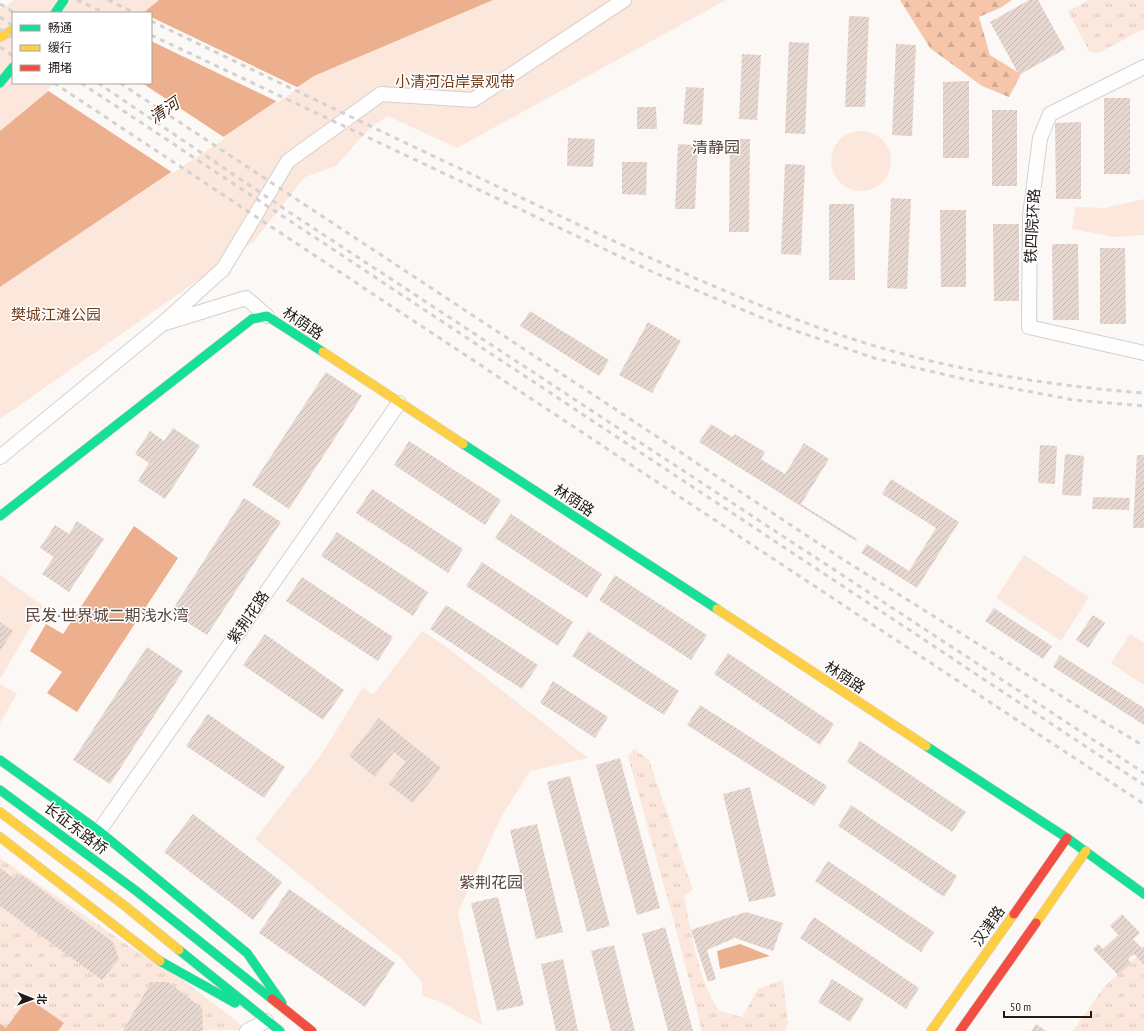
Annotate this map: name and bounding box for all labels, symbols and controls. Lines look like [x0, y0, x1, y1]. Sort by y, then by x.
legend [12, 12, 152, 84]
text: 畅通 [48, 20, 72, 35]
text: 缓行 [48, 40, 72, 55]
text: 拥堵 [48, 60, 72, 75]
park label: 小清河沿岸景观带 [395, 72, 515, 91]
water label: 清河 [145, 91, 185, 127]
district label: 清静园 [692, 137, 740, 157]
street label: 铁四院环路 [1021, 188, 1043, 264]
street label: 林荫路 [279, 303, 327, 343]
park label: 樊城江滩公园 [11, 305, 101, 324]
street label: 林荫路 [550, 480, 598, 520]
street label: 紫荆花路 [223, 587, 273, 647]
district label: 民发·世界城二期浅水湾 [25, 605, 189, 625]
street label: 林荫路 [821, 657, 869, 697]
street label: 长征东路桥 [40, 798, 112, 858]
district label: 紫荆花园 [459, 872, 523, 892]
street label: 汉津路 [967, 902, 1009, 950]
north arrow [12, 979, 52, 1019]
scale bar [1004, 993, 1091, 1019]
text: 北 [35, 994, 49, 1005]
text: 50 m [1010, 999, 1031, 1014]

